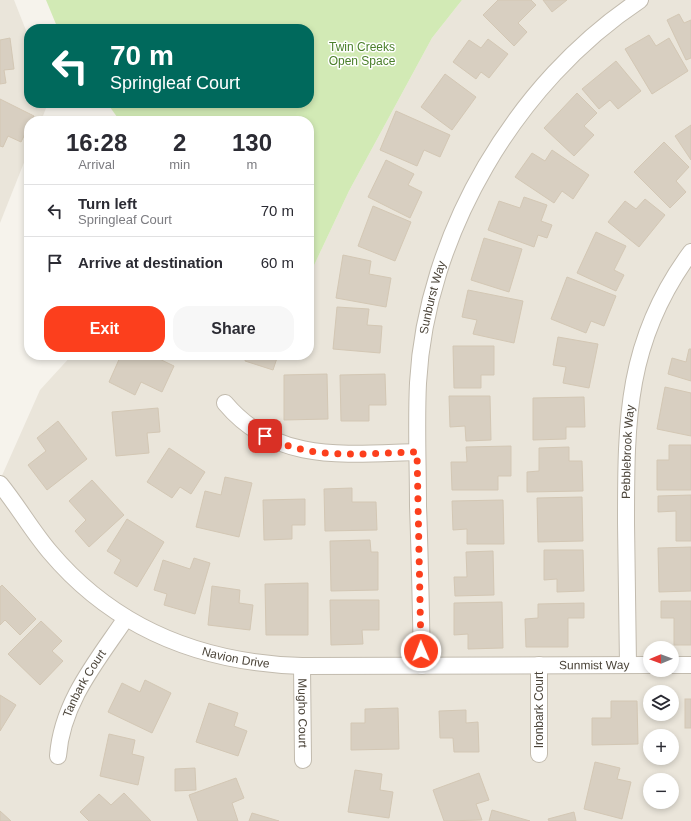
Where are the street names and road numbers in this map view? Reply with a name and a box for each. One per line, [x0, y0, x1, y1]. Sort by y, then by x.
street label: Sunburst Way [417, 259, 449, 335]
street label: Pebblebrook Way [619, 404, 637, 499]
street label: Navion Drive [200, 644, 271, 671]
street label: Tanbark Court [60, 646, 109, 719]
street label: Sunmist Way [559, 658, 629, 672]
street label: Ironbark Court [532, 671, 546, 748]
street label: Mugho Court [295, 678, 310, 748]

